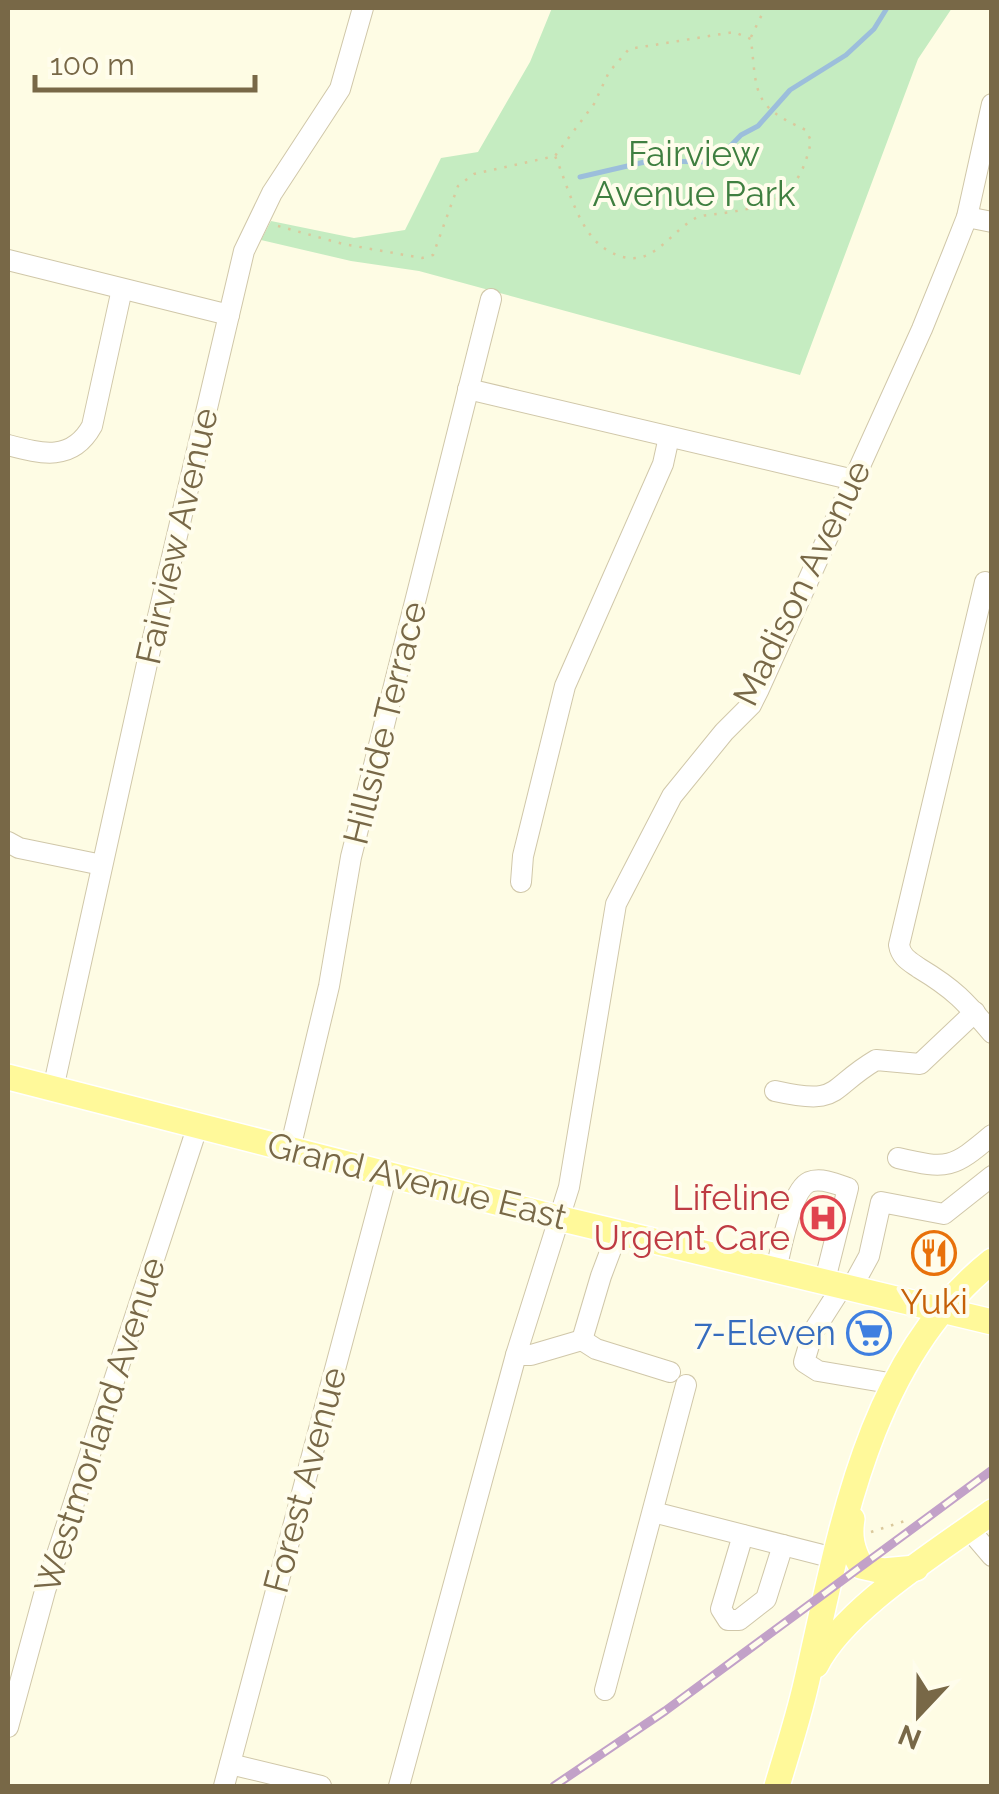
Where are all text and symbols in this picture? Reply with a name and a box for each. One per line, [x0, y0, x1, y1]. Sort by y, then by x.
scale bar [35, 30, 255, 92]
text: 100 m [50, 47, 135, 82]
park label: Fairview Avenue Park [592, 133, 796, 214]
street label: Fairview Avenue [127, 404, 226, 668]
street label: Madison Avenue [724, 453, 879, 712]
street label: Hillside Terrace [335, 597, 434, 848]
street label: Grand Avenue East [263, 1123, 571, 1238]
place label: Lifeline Urgent Care [594, 1177, 790, 1258]
hospital icon: Lifeline Urgent Care [800, 1195, 846, 1241]
restaurant icon: Yuki [911, 1230, 957, 1276]
street label: Westmorland Avenue [26, 1252, 173, 1598]
place label: Yuki [900, 1281, 968, 1322]
supermarket icon: 7-Eleven [846, 1310, 892, 1356]
place label: 7-Eleven [694, 1312, 836, 1353]
street label: Forest Avenue [255, 1363, 354, 1597]
north arrow [869, 1664, 969, 1764]
text: N [894, 1717, 926, 1756]

